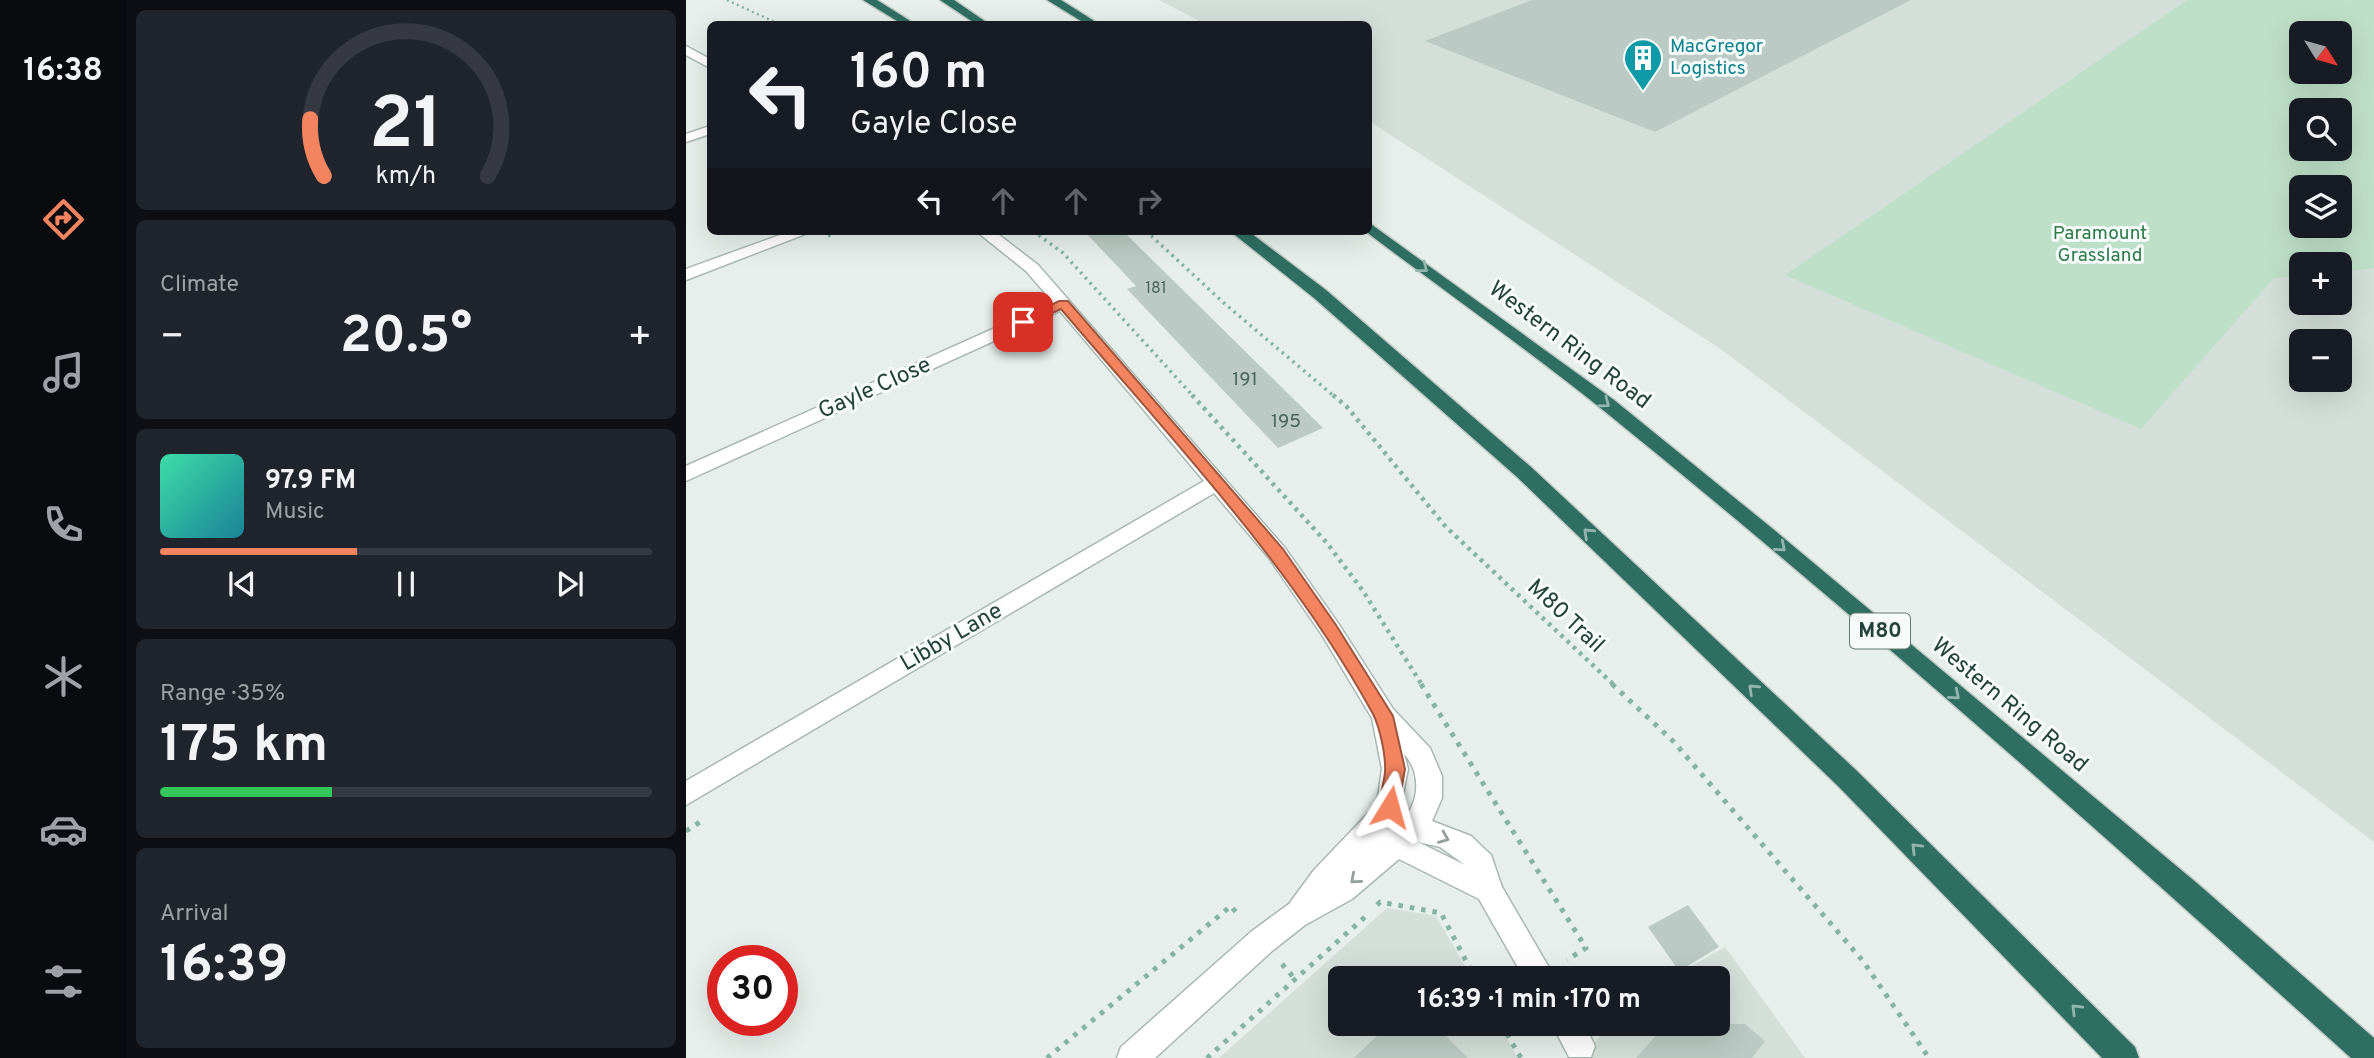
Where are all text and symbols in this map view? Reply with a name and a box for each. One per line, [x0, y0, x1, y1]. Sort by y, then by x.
north arrow [2289, 21, 2352, 84]
map controls [2289, 21, 2352, 392]
place label: MacGregor Logistics [1670, 35, 1764, 81]
building icon: MacGregor Logistics [1622, 37, 1664, 92]
text: 160 m [850, 44, 987, 106]
icon: left [735, 49, 826, 140]
text: 16:38 [23, 52, 103, 92]
text: 21 [369, 82, 443, 174]
button: search [2289, 98, 2352, 161]
text: Gayle Close [850, 105, 1017, 145]
text: km/h [376, 161, 436, 193]
button: layers [2289, 175, 2352, 238]
icon: left [911, 182, 949, 220]
icon: ahead [984, 182, 1022, 220]
icon: ahead [1057, 182, 1095, 220]
icon: right [1130, 182, 1168, 220]
icon: directions [39, 195, 88, 244]
park label: Paramount Grassland [2053, 222, 2147, 268]
button: + [2289, 252, 2352, 315]
one-way arrow [1415, 259, 1427, 272]
text: Climate [160, 271, 239, 300]
street label: Western Ring Road [1482, 275, 1656, 417]
house number: 181 [1145, 279, 1167, 299]
pin [993, 292, 1053, 352]
icon: arrive [1004, 303, 1042, 341]
text: 20.5° [340, 305, 472, 371]
text: − [160, 314, 185, 363]
text: + [627, 314, 652, 363]
button: − [2289, 329, 2352, 392]
icon: music [39, 348, 88, 397]
street label: Gayle Close [814, 351, 936, 427]
house number: 191 [1232, 368, 1258, 392]
one-way arrow [1598, 395, 1610, 408]
house number: 195 [1271, 410, 1301, 434]
text: 97.9 FM [265, 465, 356, 498]
text: Music [265, 498, 325, 527]
icon: phone [39, 500, 88, 549]
one-way arrow [1583, 528, 1596, 541]
one-way arrow [1773, 539, 1786, 551]
icon: previous [223, 565, 261, 603]
icon: pause [387, 565, 425, 603]
icon: next [551, 565, 589, 603]
street label: M80 Trail [1520, 574, 1610, 660]
street label: Libby Lane [896, 597, 1008, 679]
road number: M80 [1850, 614, 1910, 648]
street label: Western Ring Road [1925, 632, 2093, 780]
icon: climate [39, 652, 88, 701]
text: Range · 35% [160, 680, 285, 709]
one-way arrow [1748, 685, 1761, 697]
one-way arrow [1946, 687, 1959, 699]
text: 175 km [160, 714, 328, 780]
position arrow [1353, 770, 1427, 844]
icon: car [39, 805, 88, 854]
one-way arrow [1438, 830, 1450, 844]
one-way arrow [1911, 843, 1924, 856]
one-way arrow [1350, 871, 1363, 883]
text: Arrival [160, 900, 229, 929]
text: 16:39 [160, 934, 288, 1000]
speed limit sign: 30 [707, 945, 798, 1036]
icon: filters [39, 957, 88, 1006]
text: 16:39 · 1 min · 170 m [1417, 984, 1641, 1017]
one-way arrow [2071, 1005, 2084, 1018]

